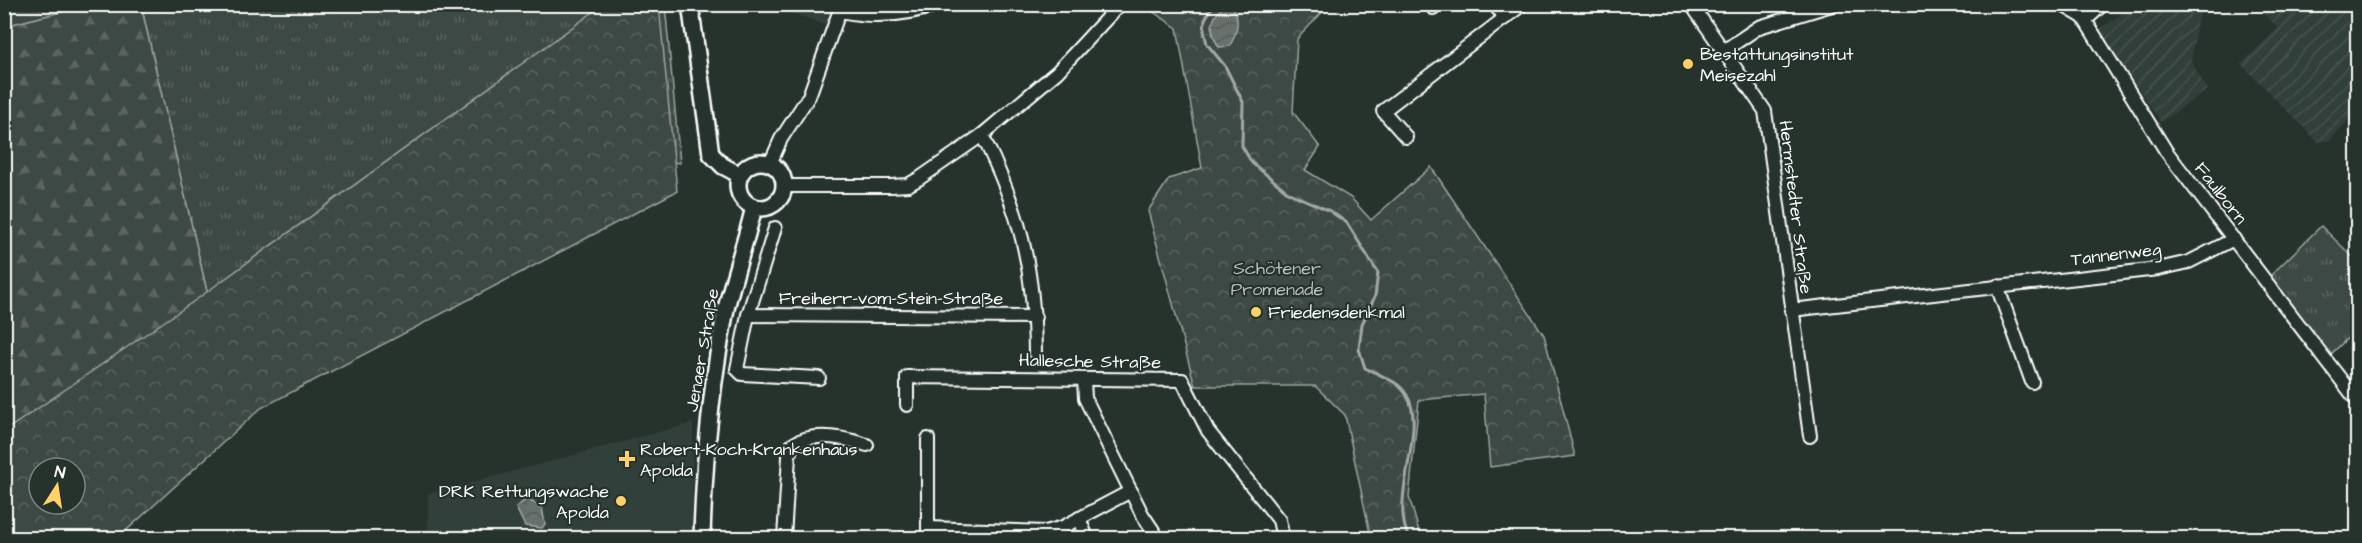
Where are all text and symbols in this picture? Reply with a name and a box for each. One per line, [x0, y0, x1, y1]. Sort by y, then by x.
place label: Bestattungsinstitut Meisezahl [1700, 42, 1854, 88]
marker: Bestattungsinstitut Meisezahl [1681, 57, 1695, 71]
street label: Hermstedter Straße [1772, 119, 1819, 295]
street label: Faulborn [2188, 157, 2253, 230]
street label: Tannenweg [2070, 237, 2163, 273]
park label: Schötener Promenade [1231, 256, 1323, 302]
street label: Jenaer Straße [679, 286, 726, 414]
street label: Freiherr-vom-Stein-Straße [779, 286, 1003, 311]
place label: Friedensdenkmal [1268, 300, 1405, 325]
marker: Friedensdenkmal [1249, 305, 1263, 319]
street label: Hallesche Straße [1019, 348, 1162, 375]
place label: Robert-Koch-Krankenhaus Apolda [640, 437, 858, 483]
marker: Robert-Koch-Krankenhaus Apolda [618, 450, 636, 468]
north arrow [27, 456, 87, 516]
text: N [53, 461, 67, 484]
place label: DRK Rettungswache Apolda [439, 479, 609, 525]
marker: DRK Rettungswache Apolda [614, 494, 628, 508]

